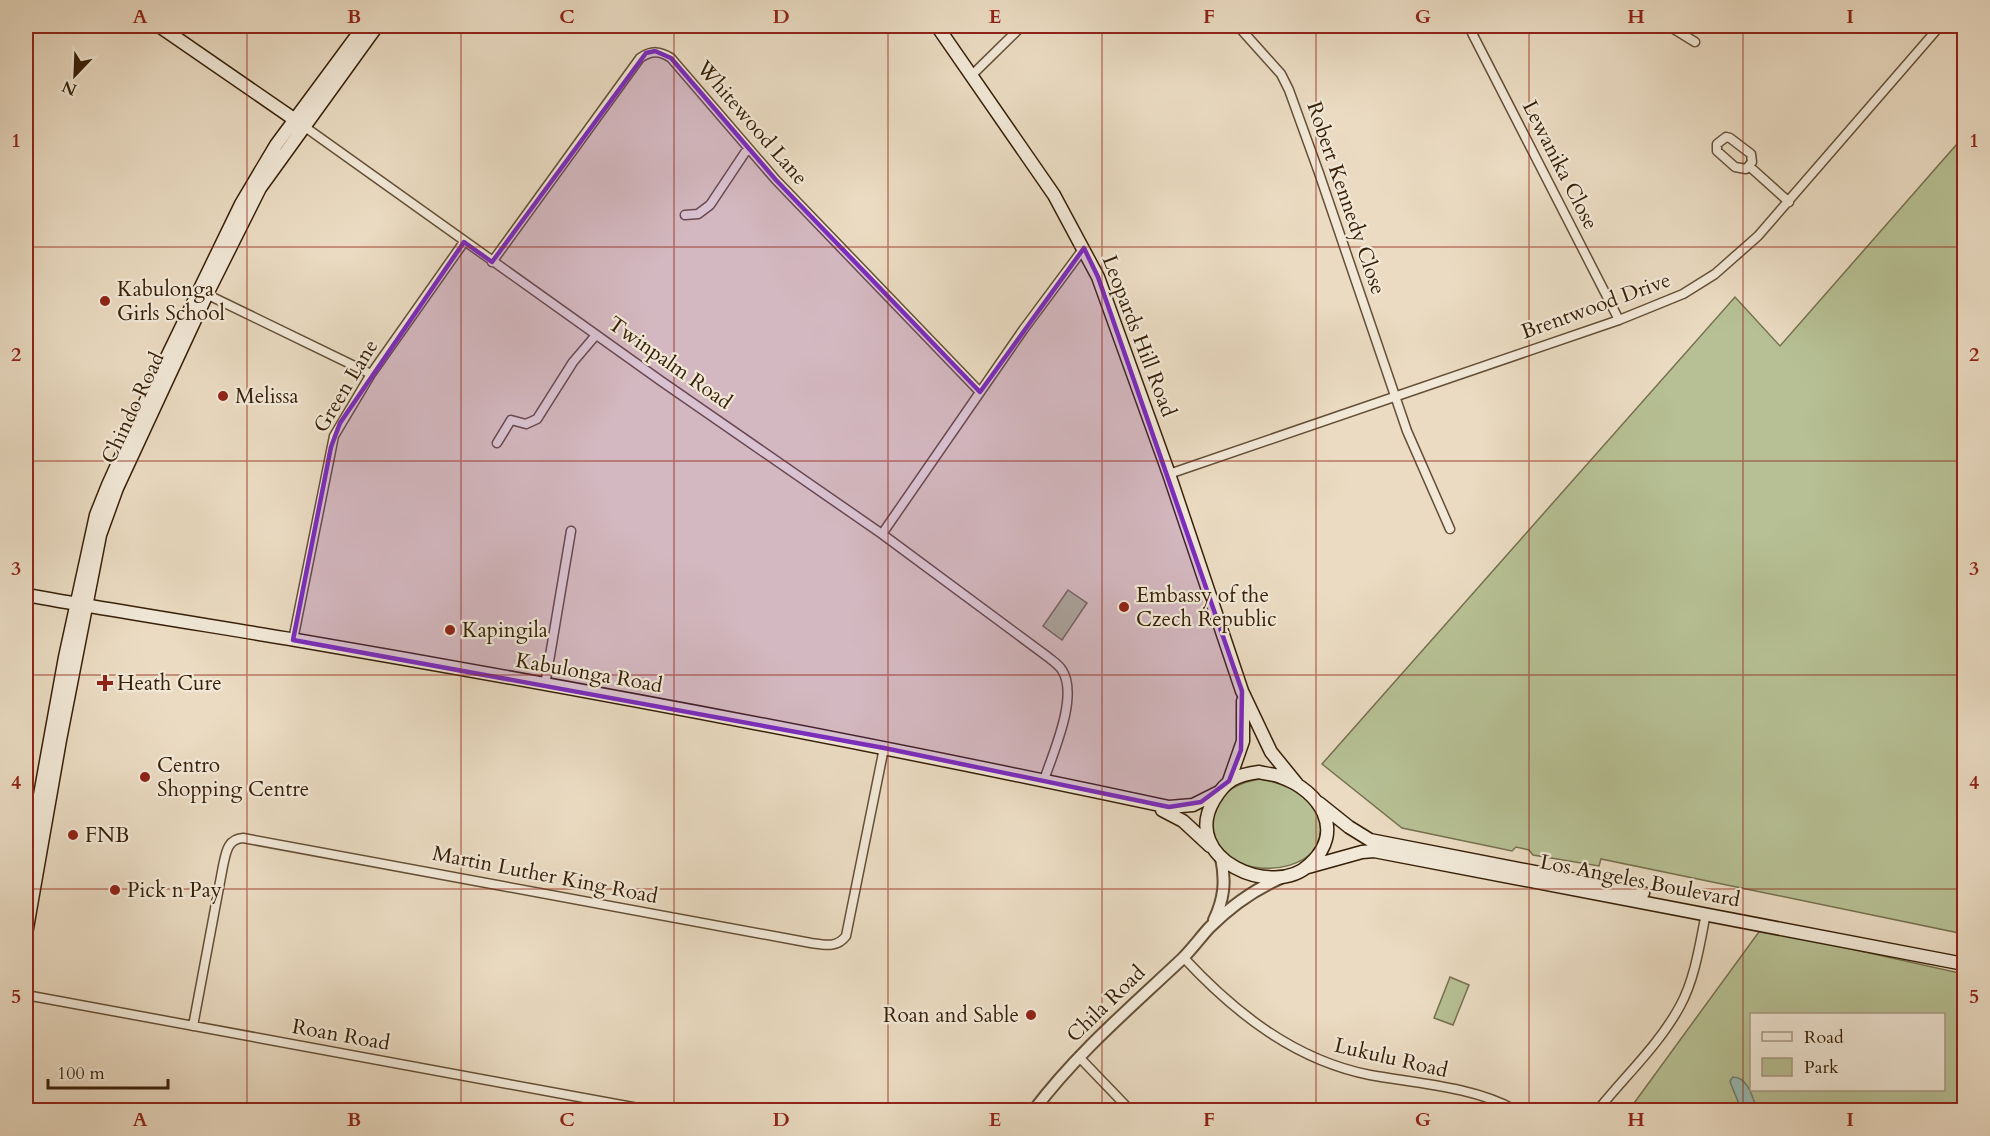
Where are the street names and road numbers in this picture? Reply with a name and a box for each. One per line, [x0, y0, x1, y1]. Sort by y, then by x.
street label: Whitewood Lane [689, 54, 814, 192]
street label: Lewanika Close [1515, 95, 1605, 235]
street label: Robert Kennedy Close [1299, 98, 1393, 298]
street label: Leopards Hill Road [1095, 251, 1183, 421]
street label: Brentwood Drive [1517, 265, 1675, 347]
street label: Twinpalm Road [602, 309, 738, 417]
street label: Green Lane [307, 334, 385, 438]
street label: Chindo Road [95, 348, 171, 468]
street label: Kabulonga Road [513, 646, 665, 700]
street label: Martin Luther King Road [430, 839, 660, 911]
street label: Los Angeles Boulevard [1538, 847, 1742, 915]
street label: Chila Road [1060, 959, 1152, 1049]
street label: Roan Road [290, 1012, 392, 1058]
street label: Lukulu Road [1331, 1031, 1451, 1085]

